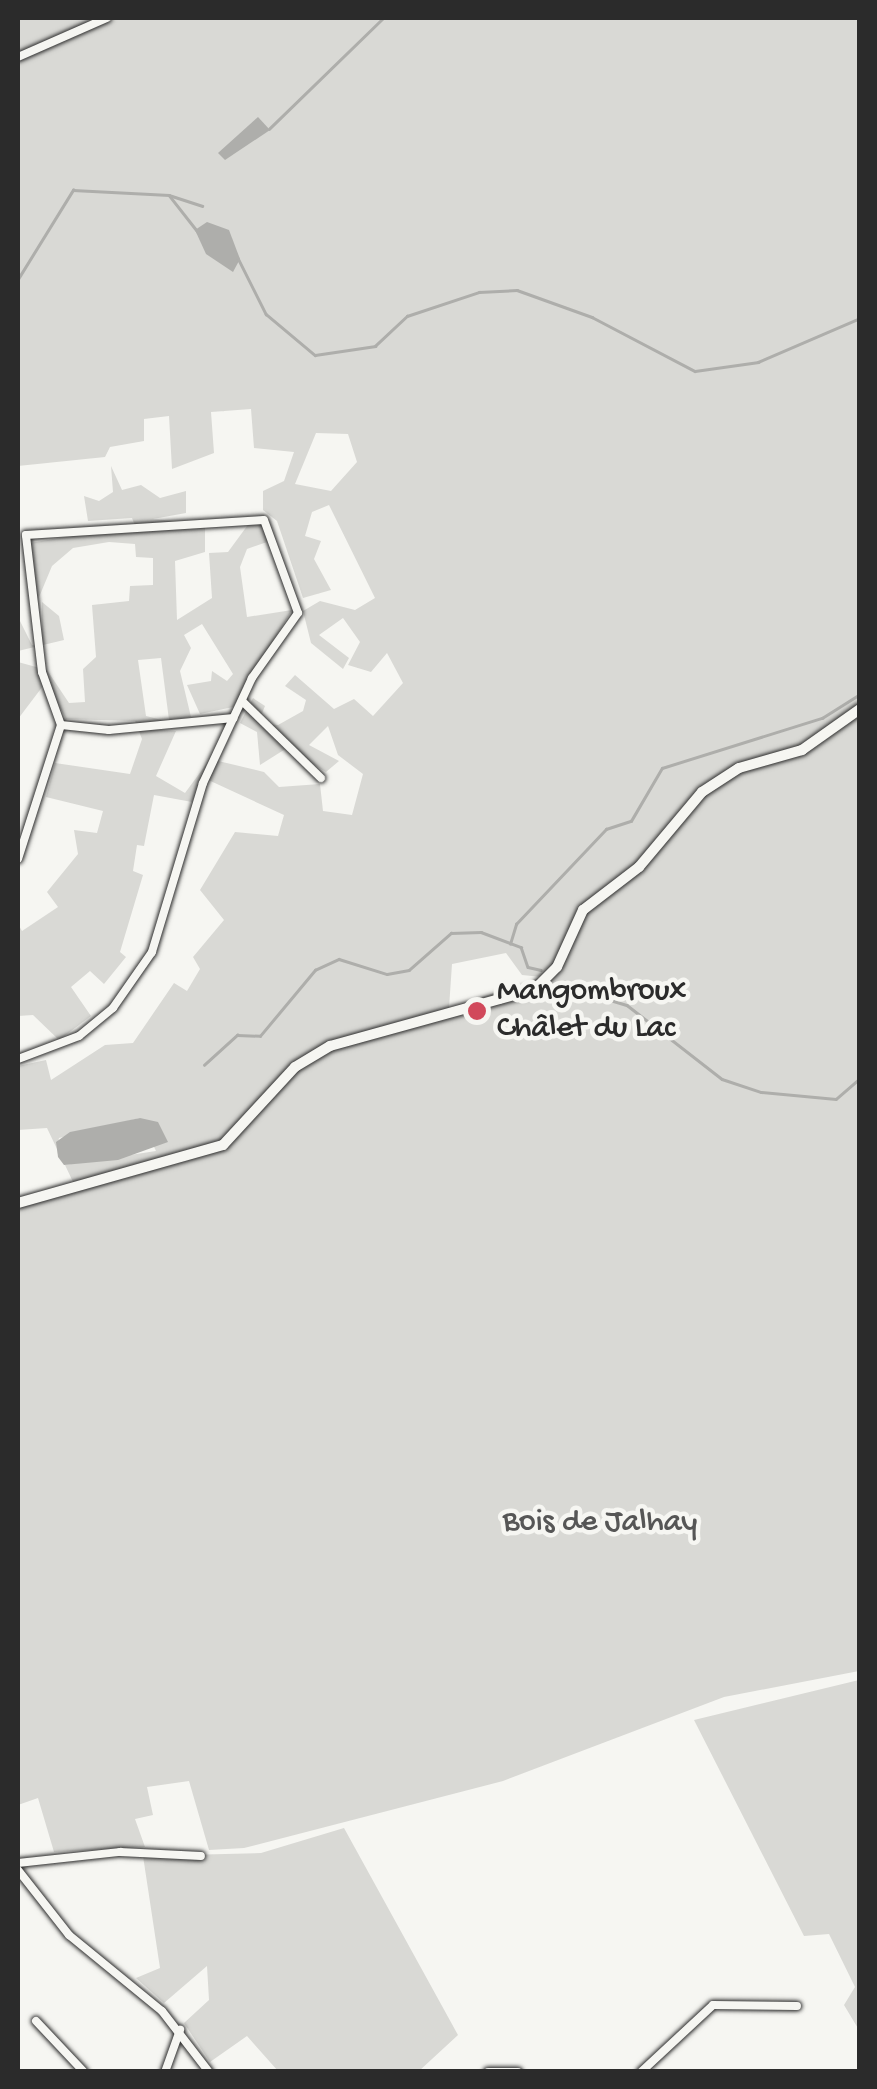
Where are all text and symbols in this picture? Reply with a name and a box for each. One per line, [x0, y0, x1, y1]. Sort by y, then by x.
place label: Mangombroux Châlet du Lac [497, 974, 686, 1049]
marker: Mangombroux Châlet du Lac [466, 1000, 488, 1022]
park label: Bois de Jalhay [503, 1504, 697, 1542]

